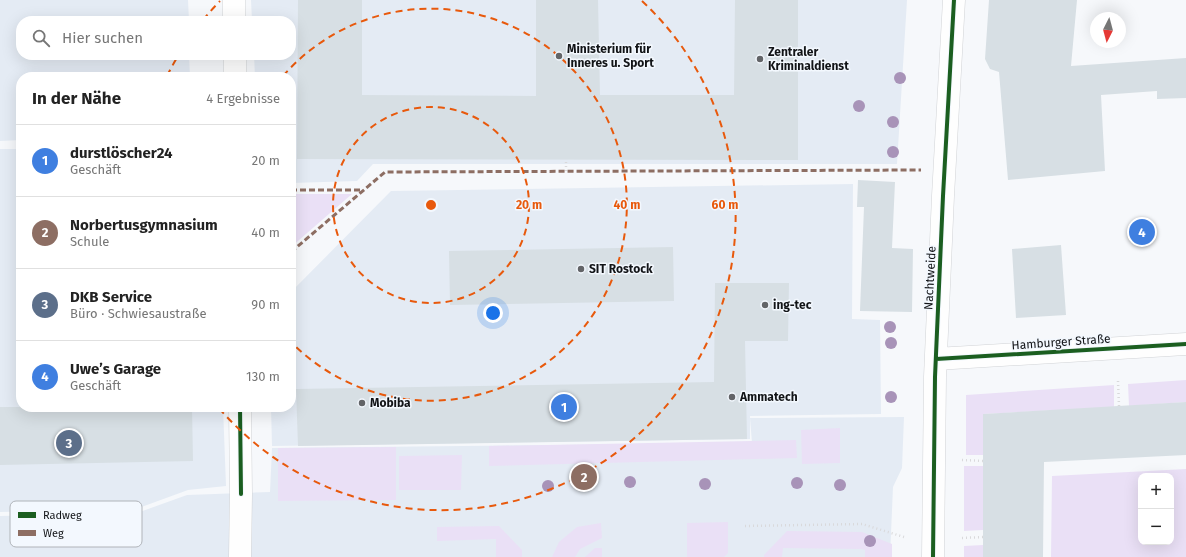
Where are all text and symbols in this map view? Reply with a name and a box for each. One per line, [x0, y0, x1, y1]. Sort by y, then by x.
north arrow [1090, 12, 1126, 48]
search box [16, 16, 296, 60]
icon: search [30, 27, 52, 49]
text: Hier suchen [62, 29, 143, 47]
place label: Ministerium für Inneres u. Sport [567, 42, 654, 70]
place label: Zentraler Kriminaldienst [768, 45, 849, 73]
marker: Ministerium für Inneres u. Sport [554, 51, 564, 61]
marker: Zentraler Kriminaldienst [755, 54, 765, 64]
text: In der Nähe [32, 88, 121, 109]
text: 4 Ergebnisse [206, 91, 280, 106]
text: durstlöscher24 [70, 144, 173, 162]
text: 1 [42, 153, 48, 168]
text: 20 m [252, 153, 280, 168]
text: Geschäft [70, 162, 121, 177]
centre of rings [424, 198, 438, 212]
text: 20 m [516, 198, 542, 212]
text: 40 m [614, 198, 640, 212]
text: 60 m [712, 198, 738, 212]
text: Norbertusgymnasium [70, 216, 218, 234]
pin: 4 [1129, 217, 1155, 247]
text: 2 [42, 225, 48, 240]
text: 40 m [251, 225, 280, 240]
text: Schule [70, 234, 109, 249]
street label: Nachtweide [921, 246, 939, 310]
place label: SIT Rostock [589, 262, 653, 276]
marker: SIT Rostock [576, 264, 586, 274]
text: DKB Service [70, 288, 152, 306]
text: 3 [42, 297, 48, 312]
text: 90 m [251, 297, 280, 312]
place label: ing-tec [773, 298, 812, 312]
marker: ing-tec [760, 300, 770, 310]
your location [483, 303, 503, 323]
text: Büro · Schwiesaustraße [70, 306, 206, 321]
street label: Hamburger Straße [1011, 332, 1111, 352]
text: Uwe’s Garage [70, 360, 161, 378]
text: 4 [41, 369, 49, 384]
text: 130 m [246, 369, 280, 384]
text: Geschäft [70, 378, 121, 393]
place label: Ammatech [739, 390, 798, 404]
pin: 1 [551, 392, 577, 422]
marker: Ammatech [727, 392, 737, 402]
place label: Mobiba [370, 396, 411, 410]
marker: Mobiba [357, 398, 367, 408]
pin: 3 [56, 428, 82, 458]
pin: 2 [571, 462, 597, 492]
map controls [1138, 473, 1174, 545]
button: + [1138, 473, 1174, 509]
legend [10, 501, 142, 547]
text: Radweg [43, 509, 82, 522]
button: − [1138, 509, 1174, 545]
text: Weg [43, 527, 64, 540]

